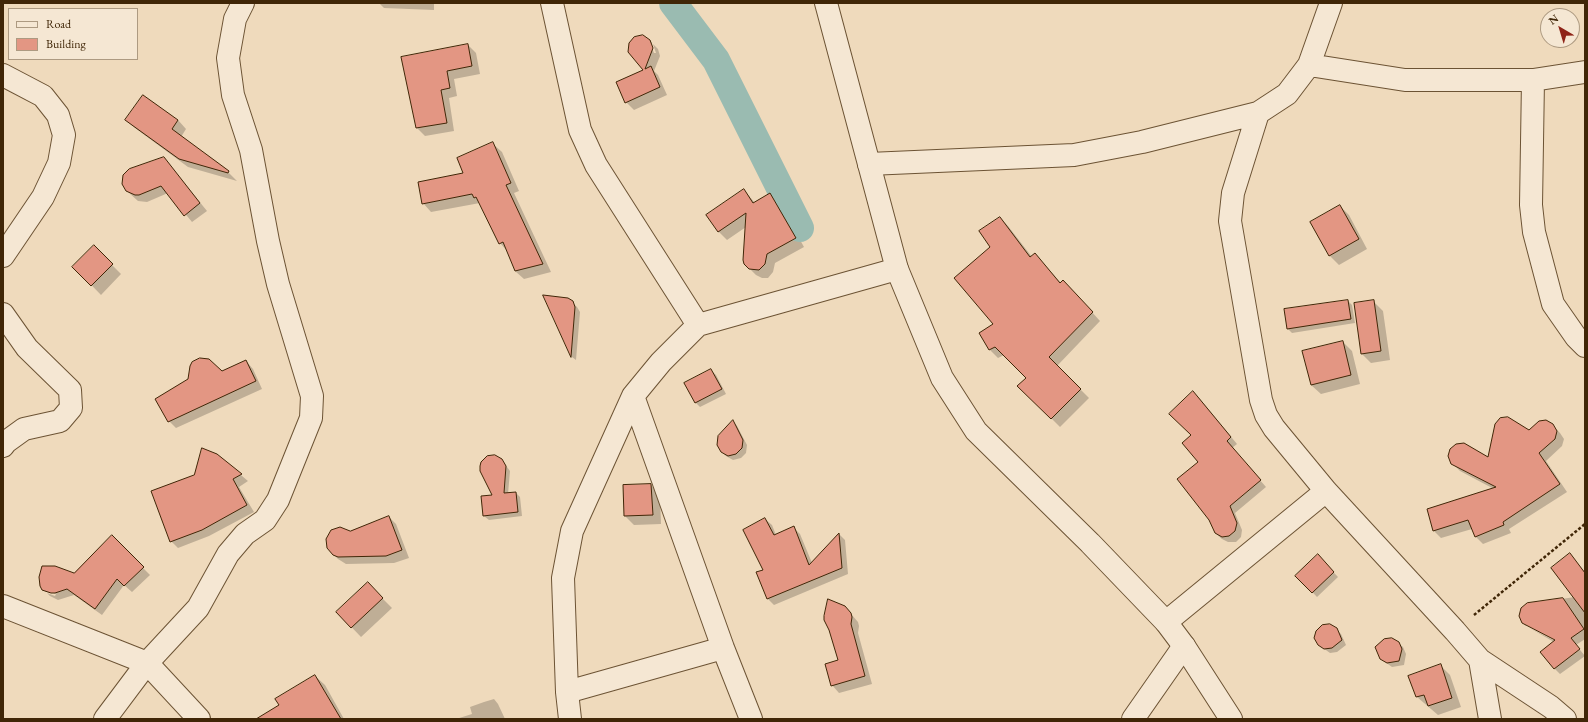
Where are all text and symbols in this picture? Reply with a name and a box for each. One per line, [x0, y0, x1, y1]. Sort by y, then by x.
legend [8, 8, 138, 60]
north arrow [1540, 8, 1580, 48]
text: N [1545, 11, 1561, 28]
text: Road [46, 16, 71, 32]
text: Building [46, 36, 86, 52]

